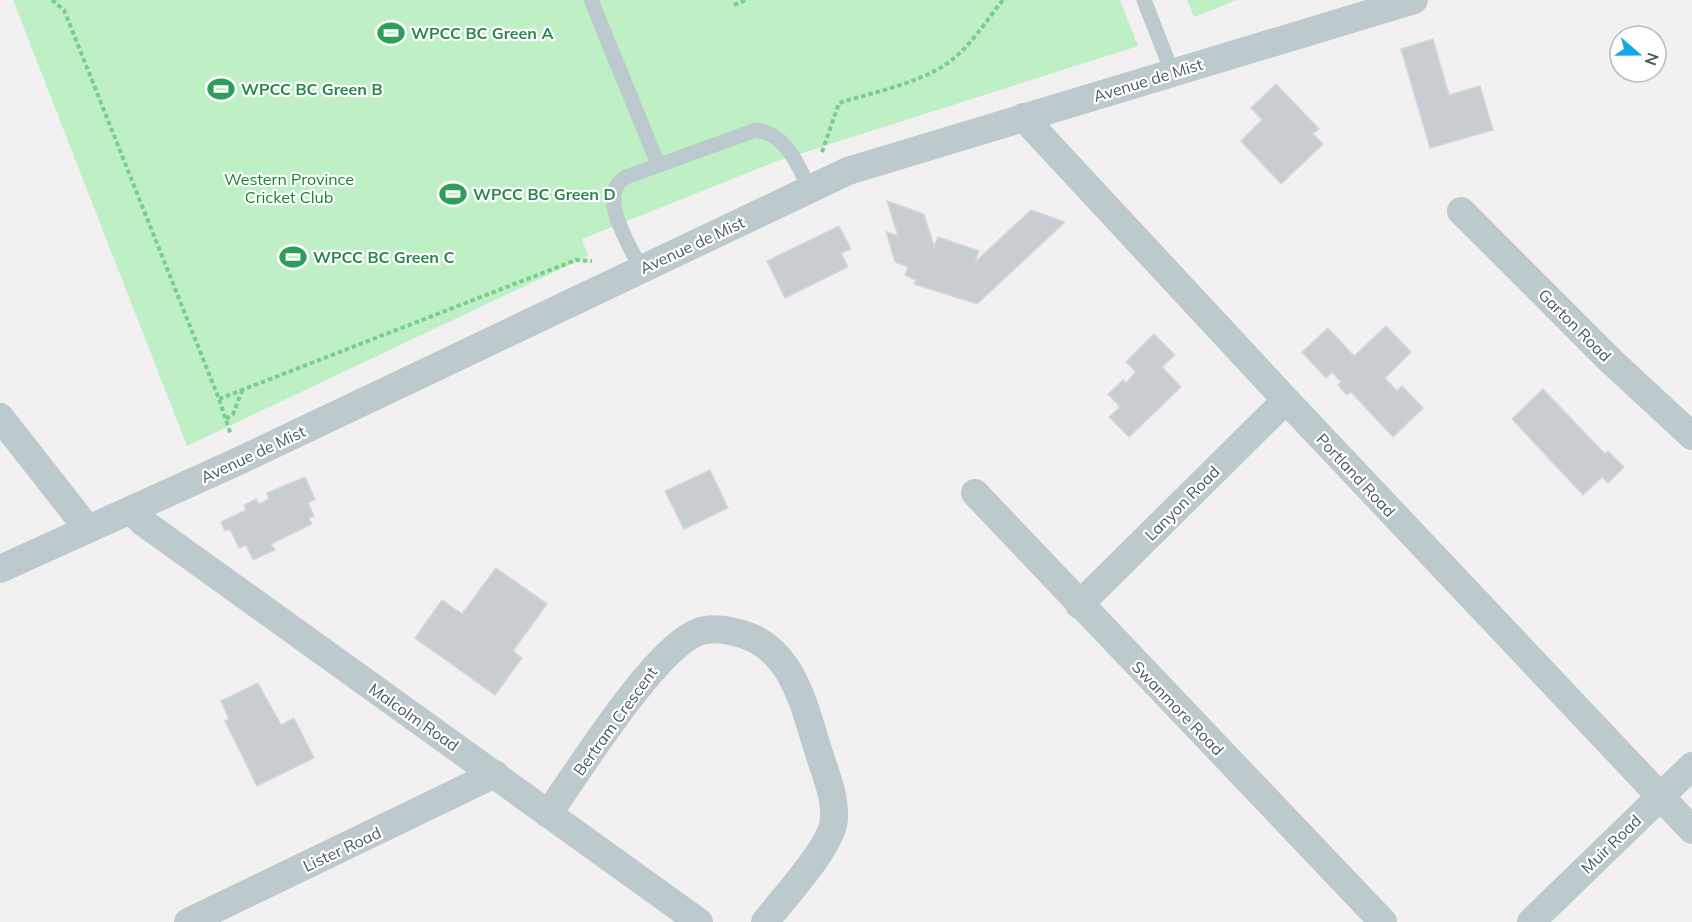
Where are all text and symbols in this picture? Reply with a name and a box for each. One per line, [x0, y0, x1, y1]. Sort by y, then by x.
sports icon: WPCC BC Green A [376, 18, 406, 48]
place label: WPCC BC Green A [411, 23, 553, 43]
north arrow [1608, 24, 1668, 84]
text: N [1641, 50, 1664, 68]
street label: Avenue de Mist [1091, 54, 1206, 106]
sports icon: WPCC BC Green B [206, 74, 236, 104]
place label: WPCC BC Green B [241, 79, 382, 99]
park label: Western Province Cricket Club [224, 169, 354, 207]
sports icon: WPCC BC Green D [438, 179, 468, 209]
place label: WPCC BC Green D [473, 184, 616, 204]
street label: Avenue de Mist [636, 212, 748, 278]
sports icon: WPCC BC Green C [278, 242, 308, 272]
place label: WPCC BC Green C [313, 247, 454, 267]
street label: Garton Road [1534, 284, 1616, 366]
street label: Avenue de Mist [197, 421, 309, 487]
street label: Portland Road [1312, 429, 1400, 521]
street label: Lanyon Road [1140, 461, 1224, 545]
street label: Swanmore Road [1128, 657, 1228, 759]
street label: Bertram Crescent [569, 662, 661, 779]
street label: Malcolm Road [365, 679, 463, 755]
street label: Muir Road [1577, 810, 1645, 878]
street label: Lister Road [300, 822, 384, 876]

